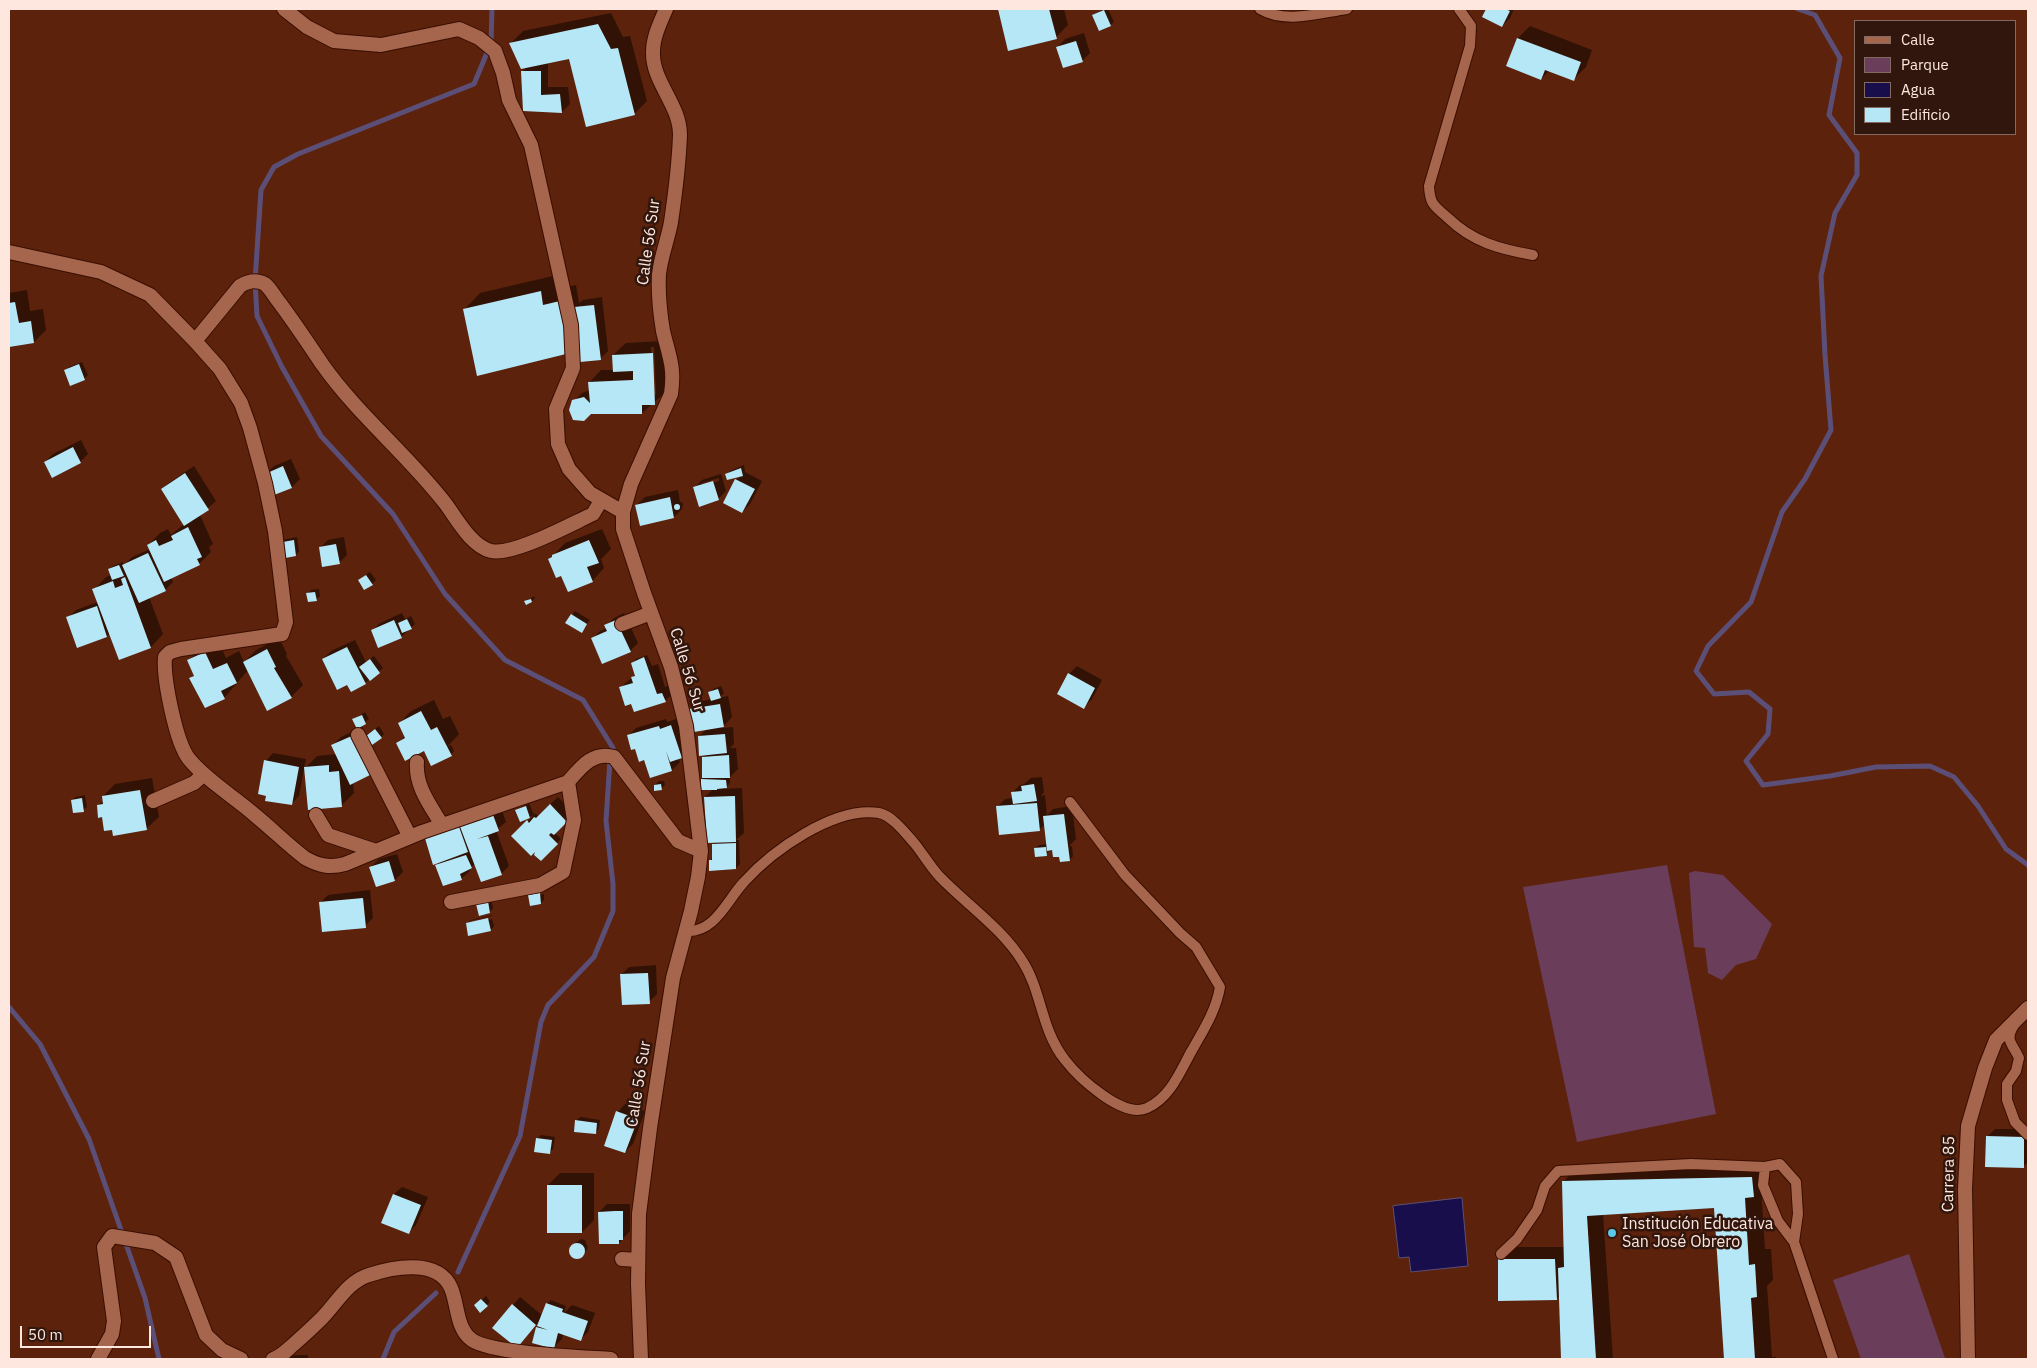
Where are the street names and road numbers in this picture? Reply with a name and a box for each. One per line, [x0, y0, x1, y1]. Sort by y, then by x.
street label: Calle 56 Sur [633, 198, 665, 286]
street label: Calle 56 Sur [665, 626, 709, 714]
street label: Calle 56 Sur [623, 1040, 655, 1128]
street label: Carrera 85 [1939, 1136, 1959, 1212]

